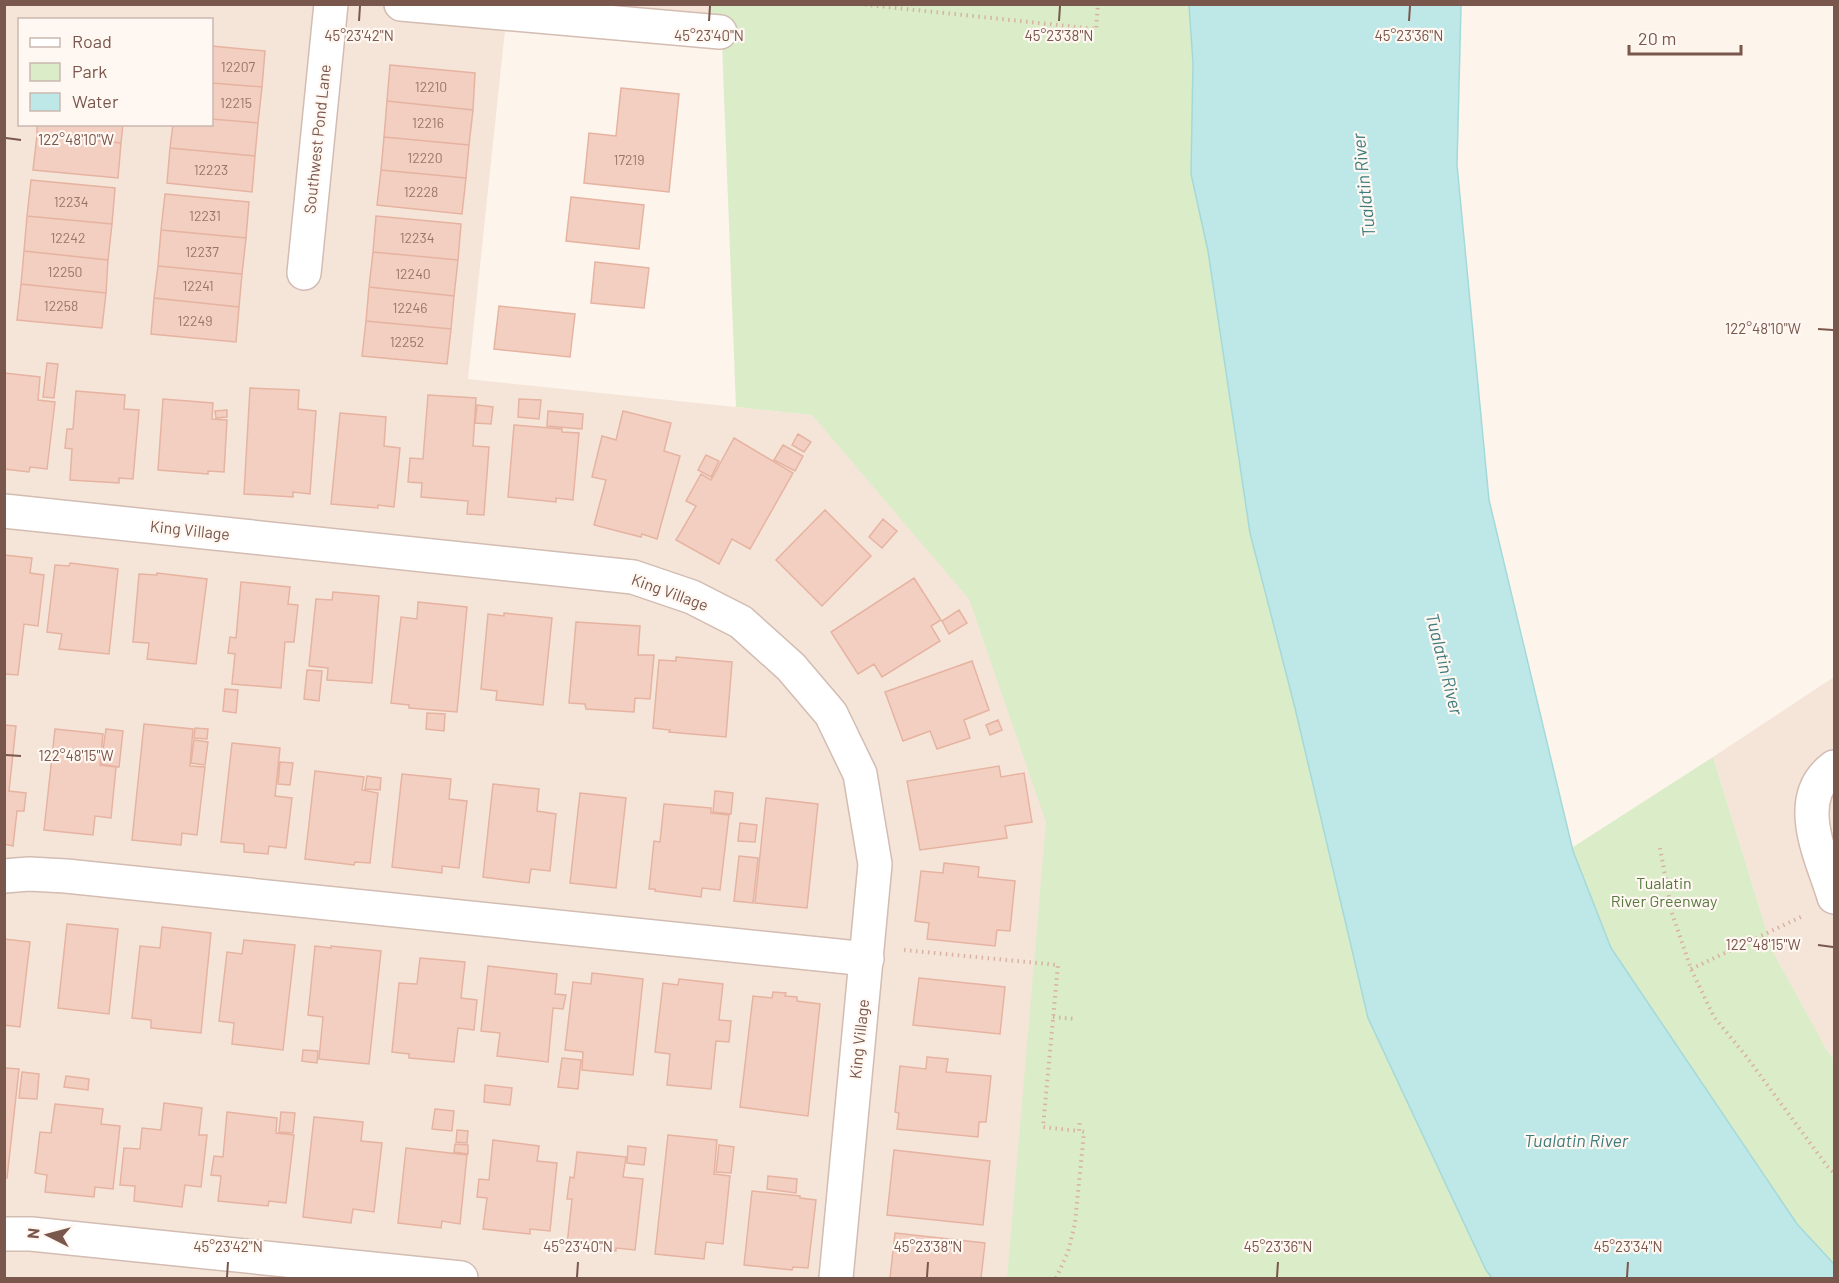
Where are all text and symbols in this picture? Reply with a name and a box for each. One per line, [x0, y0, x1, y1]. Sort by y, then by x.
legend [18, 18, 213, 126]
scale bar [1629, 18, 1742, 56]
text: 45°23'42"N [324, 26, 394, 44]
text: 45°23'40"N [674, 26, 744, 44]
text: 45°23'38"N [1025, 26, 1093, 44]
text: 45°23'36"N [1375, 26, 1443, 44]
text: 20 m [1638, 27, 1676, 49]
text: Road [72, 30, 112, 52]
house number: 12207 [221, 58, 256, 75]
text: Park [72, 60, 107, 82]
street label: Southwest Pond Lane [299, 63, 334, 215]
house number: 12210 [415, 78, 447, 95]
text: Water [72, 90, 119, 112]
house number: 12215 [220, 94, 252, 111]
house number: 12216 [412, 114, 444, 131]
text: 122°48'10"W [38, 130, 114, 148]
water label: Tualatin River [1347, 132, 1379, 238]
house number: 12220 [407, 149, 443, 166]
house number: 17219 [613, 151, 645, 168]
house number: 12223 [194, 161, 228, 178]
house number: 12228 [404, 183, 438, 200]
house number: 12234 [54, 193, 88, 210]
house number: 12231 [189, 207, 221, 224]
house number: 12242 [50, 229, 86, 246]
house number: 12234 [400, 229, 434, 246]
house number: 12237 [185, 243, 219, 260]
house number: 12250 [47, 263, 83, 280]
house number: 12240 [395, 265, 431, 282]
house number: 12241 [182, 277, 214, 294]
house number: 12258 [44, 297, 78, 314]
house number: 12246 [393, 299, 427, 316]
house number: 12249 [178, 312, 212, 329]
text: 122°48'10"W [1725, 319, 1801, 337]
house number: 12252 [390, 333, 424, 350]
street label: King Village [149, 516, 231, 543]
street label: King Village [629, 569, 711, 614]
water label: Tualatin River [1422, 611, 1468, 718]
text: 122°48'15"W [38, 746, 114, 764]
park label: Tualatin River Greenway [1611, 873, 1718, 910]
text: 122°48'15"W [1725, 935, 1801, 953]
street label: King Village [845, 998, 872, 1080]
water label: Tualatin River [1524, 1129, 1629, 1151]
north arrow [18, 1205, 78, 1265]
text: N [23, 1227, 43, 1240]
text: 45°23'42"N [193, 1237, 263, 1255]
text: 45°23'40"N [543, 1237, 613, 1255]
text: 45°23'38"N [894, 1237, 962, 1255]
text: 45°23'36"N [1244, 1237, 1312, 1255]
text: 45°23'34"N [1593, 1237, 1663, 1255]

